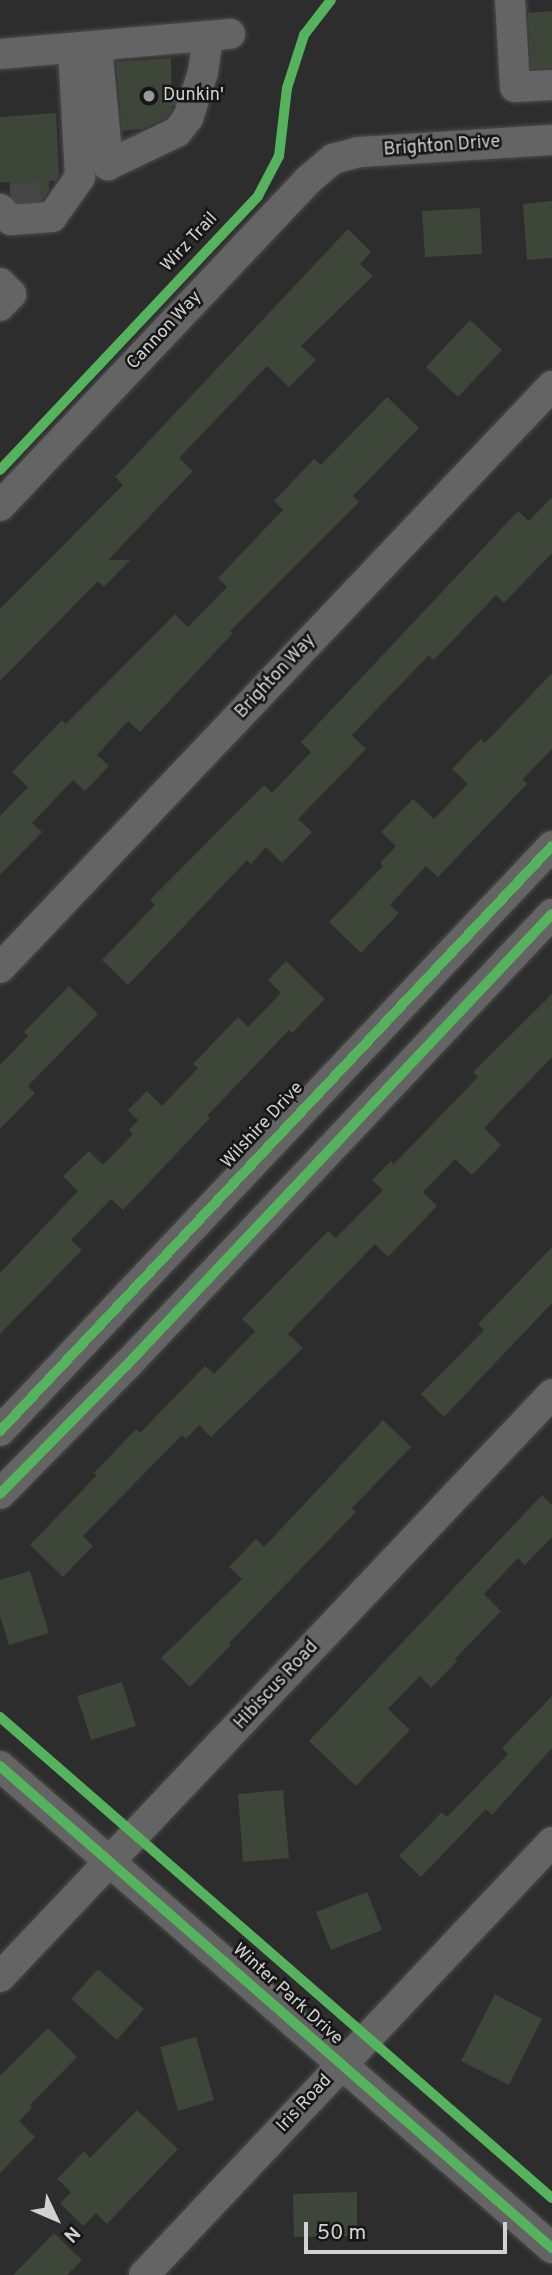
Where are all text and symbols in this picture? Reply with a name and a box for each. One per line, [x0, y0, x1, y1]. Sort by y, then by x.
place label: Dunkin' [163, 85, 224, 107]
marker: Dunkin' [141, 88, 157, 104]
street label: Brighton Drive [383, 132, 501, 162]
street label: Wirz Trail [157, 209, 223, 277]
street label: Cannon Way [123, 287, 207, 375]
street label: Brighton Way [231, 630, 321, 724]
street label: Wilshire Drive [217, 1078, 309, 1174]
street label: Hibiscus Road [230, 1637, 324, 1735]
street label: Winter Park Drive [227, 1940, 347, 2050]
street label: Iris Road [273, 2071, 337, 2137]
north arrow [21, 2184, 91, 2254]
scale bar [307, 2208, 510, 2252]
text: N [58, 2220, 84, 2247]
text: 50 m [317, 2220, 366, 2247]

